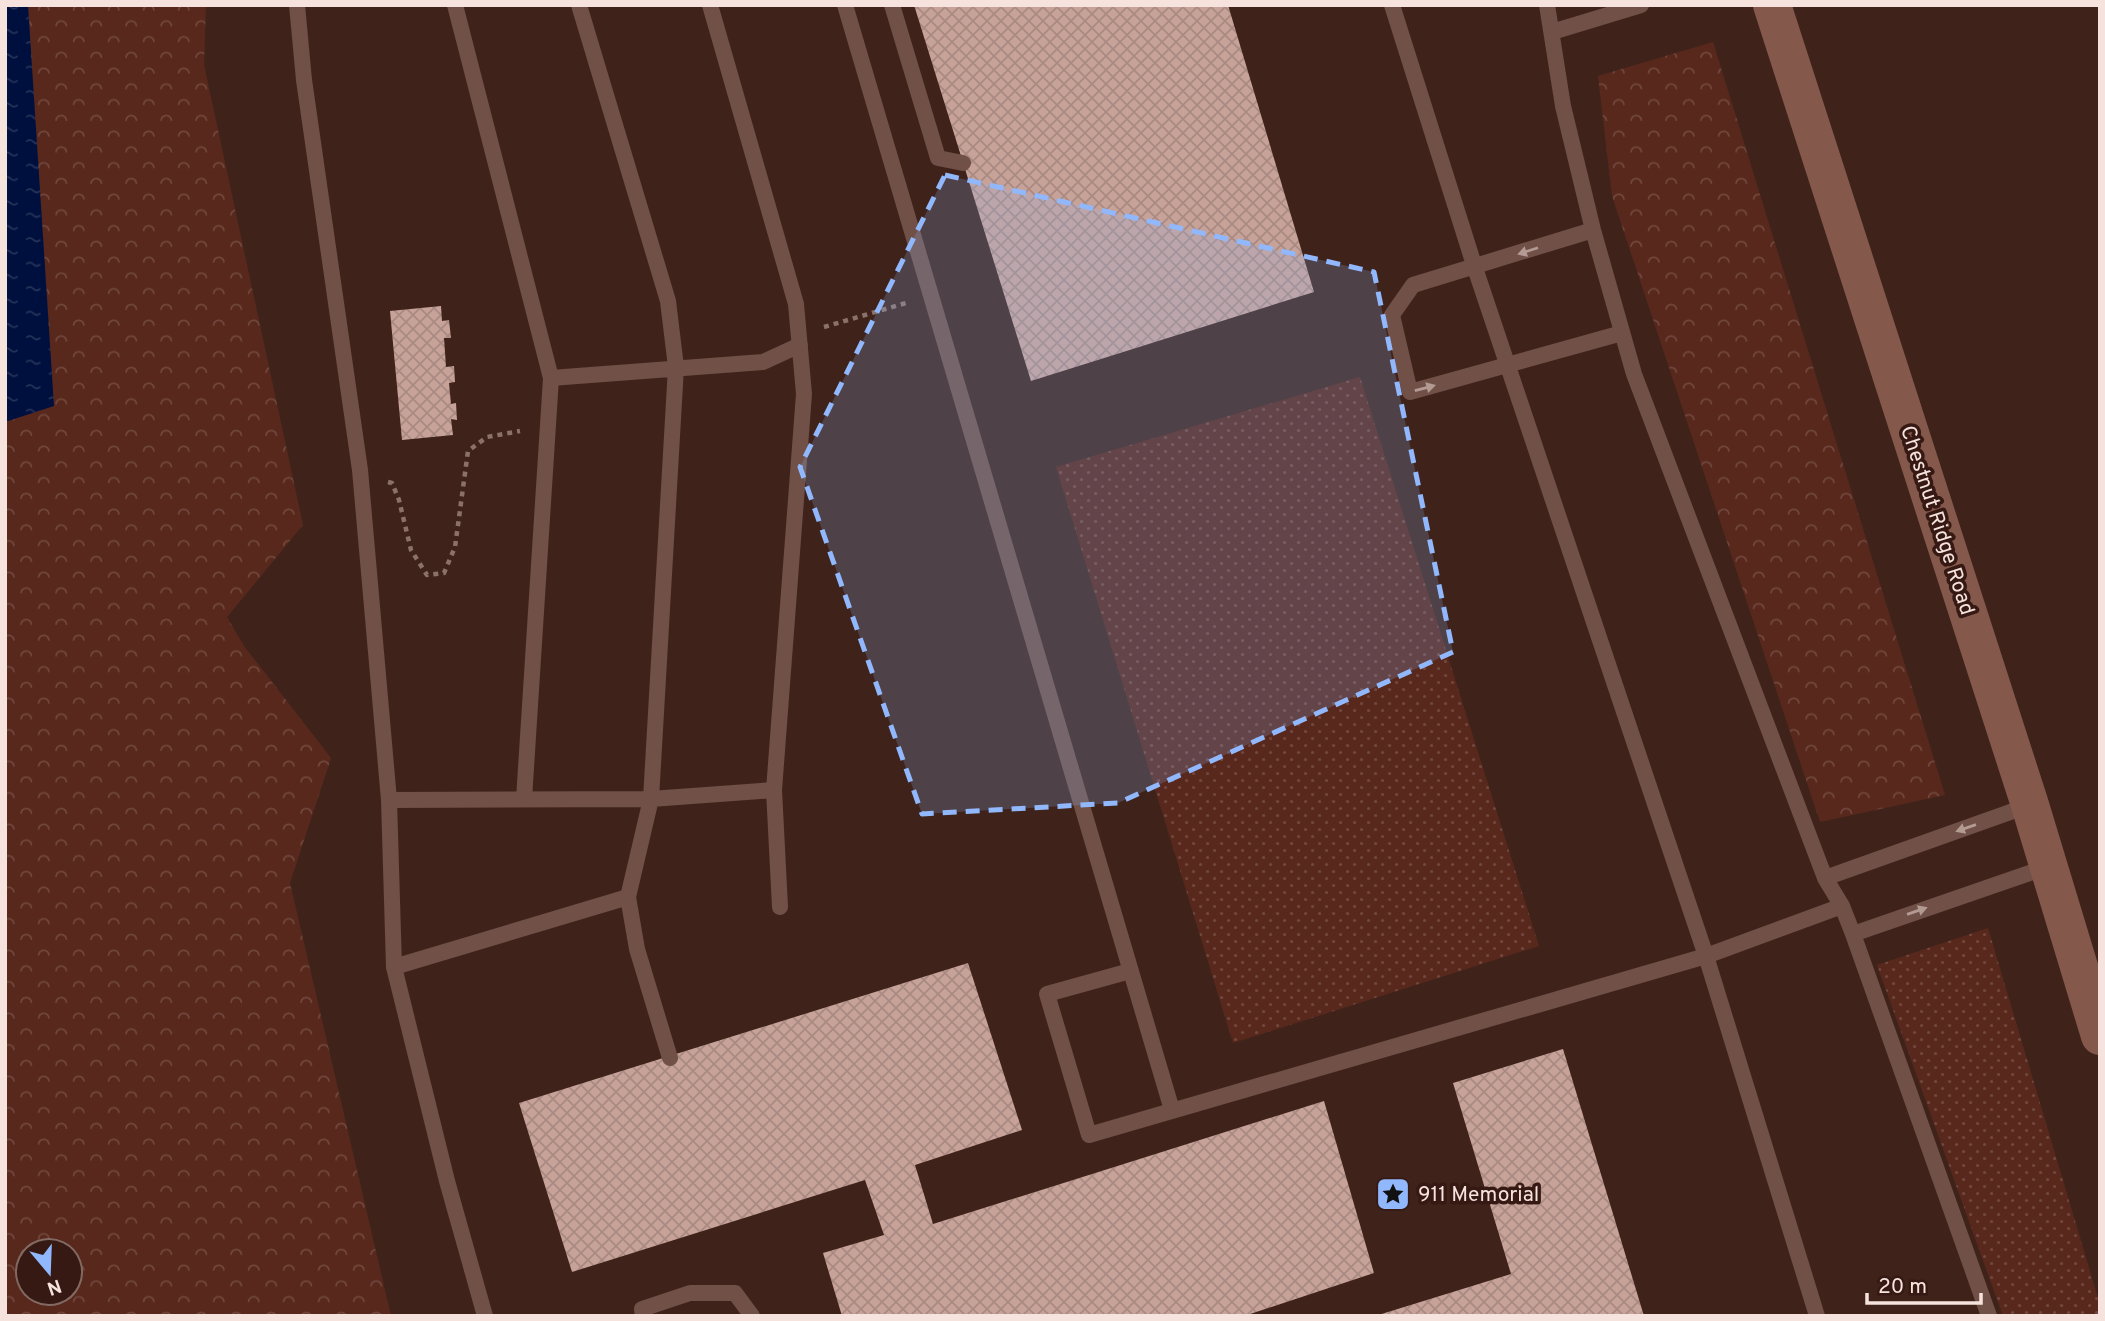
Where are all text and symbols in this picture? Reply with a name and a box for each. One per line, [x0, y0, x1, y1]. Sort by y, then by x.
one-way arrow [1517, 246, 1538, 257]
one-way arrow [1415, 382, 1437, 393]
street label: Chestnut Ridge Road [1893, 422, 1980, 619]
one-way arrow [1955, 823, 1976, 834]
one-way arrow [1907, 905, 1928, 916]
place icon: 911 Memorial [1374, 1175, 1412, 1213]
place label: 911 Memorial [1418, 1182, 1539, 1209]
north arrow [14, 1237, 84, 1307]
scale bar [1867, 1262, 1981, 1306]
text: N [44, 1273, 64, 1300]
text: 20 m [1878, 1274, 1927, 1301]

